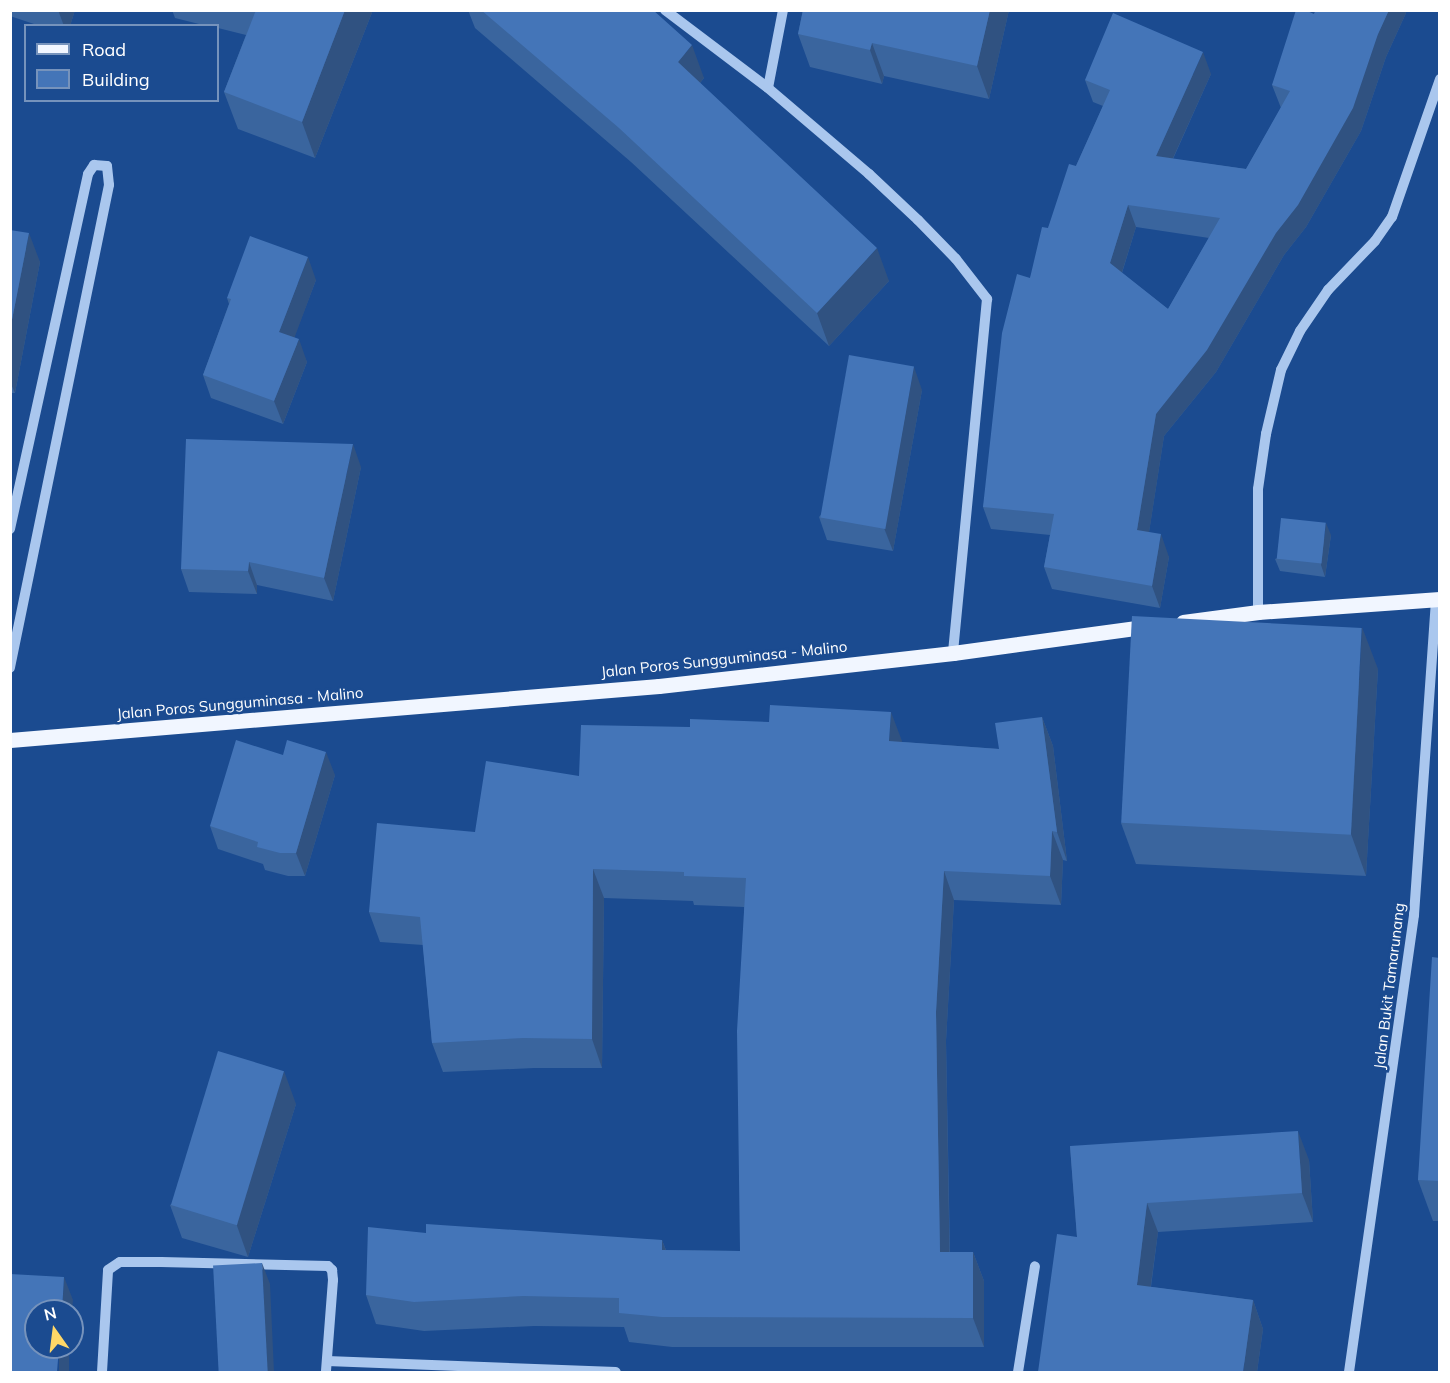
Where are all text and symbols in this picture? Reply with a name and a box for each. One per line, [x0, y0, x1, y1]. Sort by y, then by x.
legend [24, 24, 219, 102]
text: Road [82, 38, 126, 61]
text: Building [82, 68, 150, 91]
street label: Jalan Poros Sungguminasa - Malino [600, 637, 848, 681]
street label: Jalan Poros Sungguminasa - Malino [116, 683, 364, 723]
street label: Jalan Bukit Tamarunang [1370, 902, 1408, 1070]
north arrow [24, 1299, 84, 1359]
text: N [42, 1302, 58, 1325]

